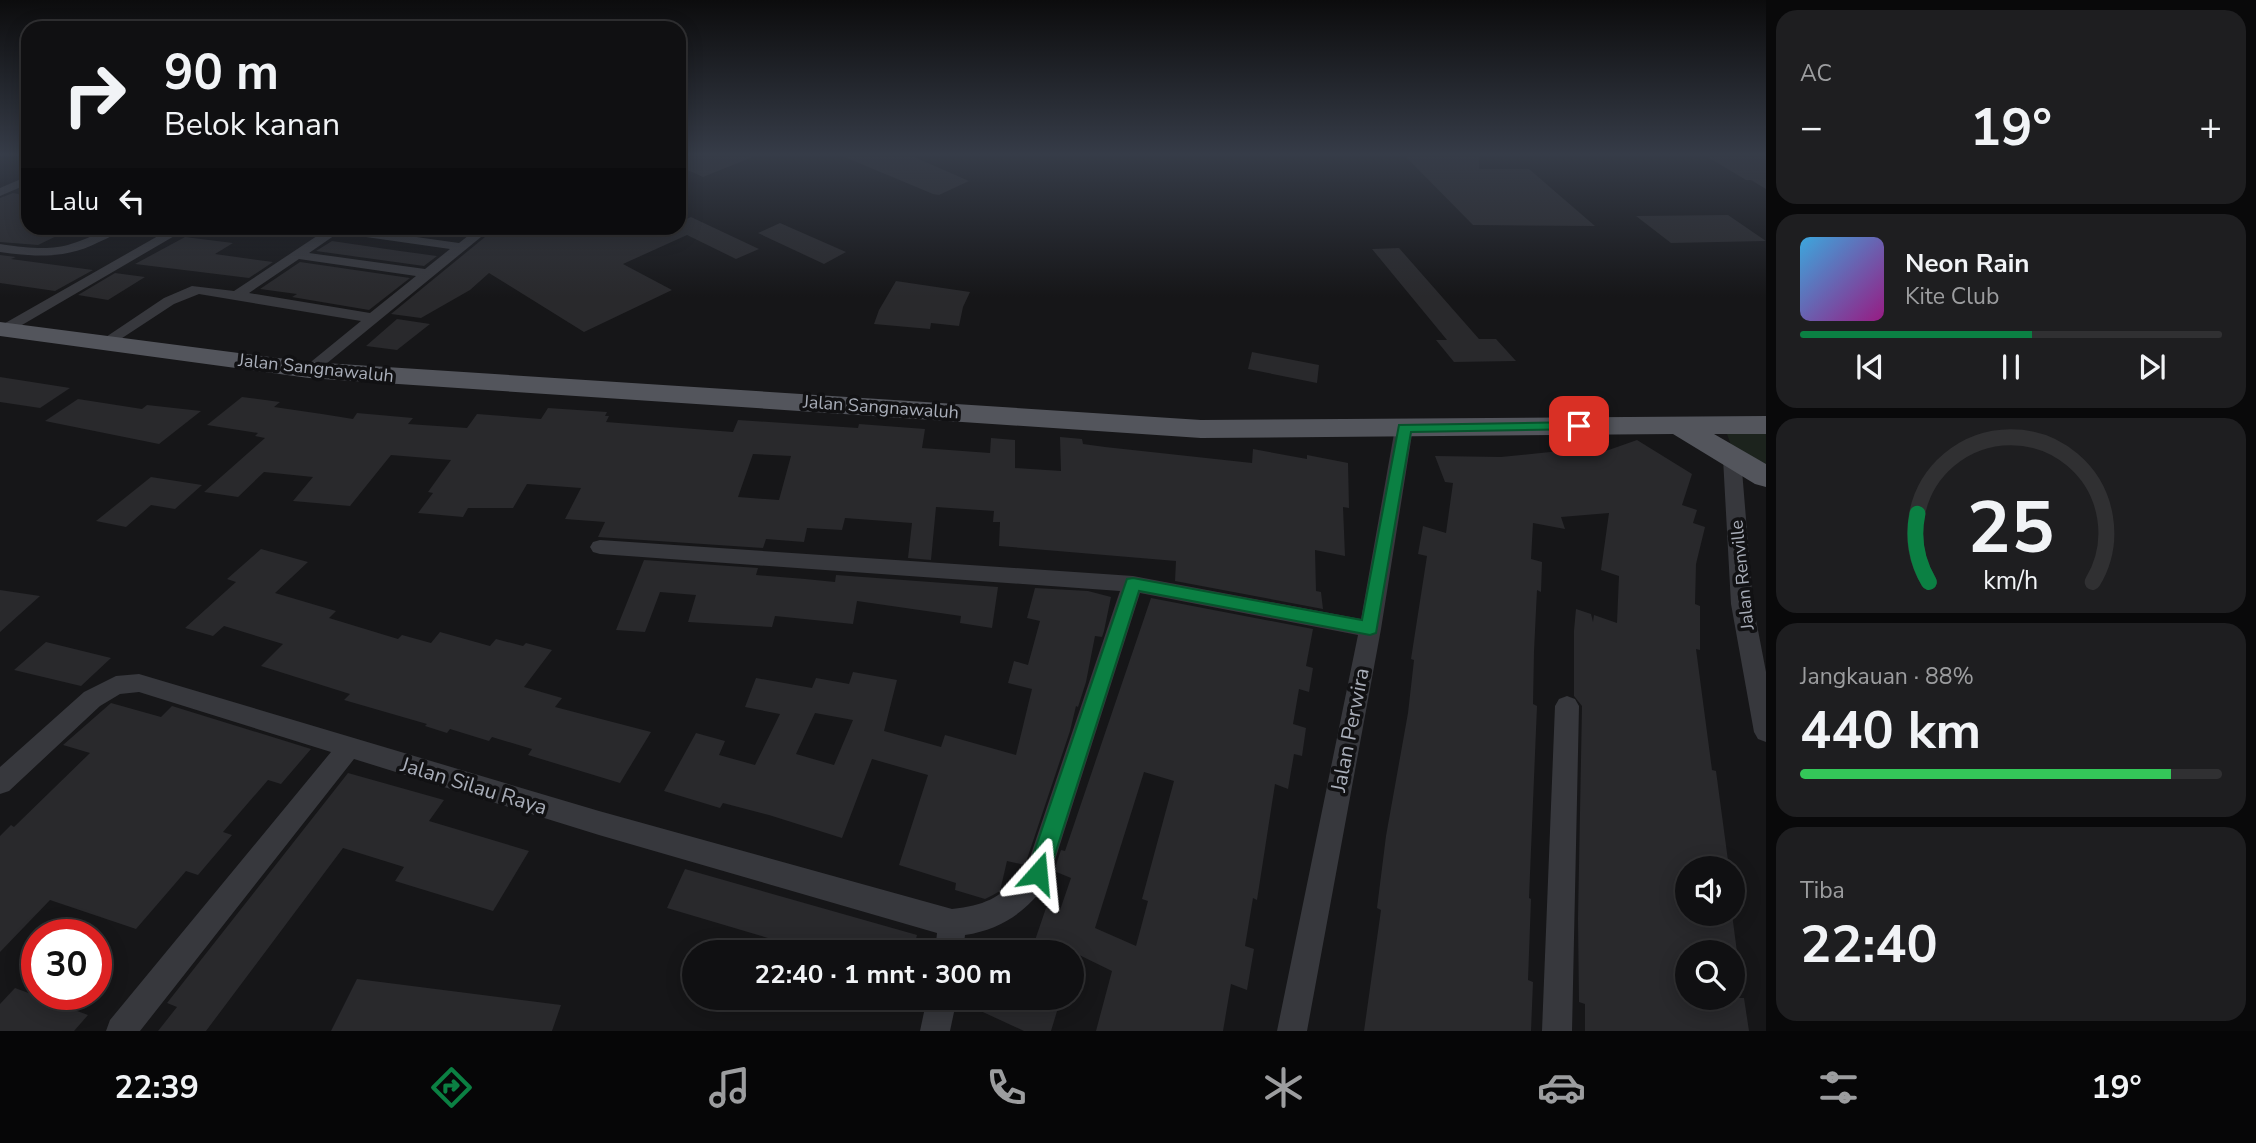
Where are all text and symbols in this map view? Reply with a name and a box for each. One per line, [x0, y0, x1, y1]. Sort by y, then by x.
text: 90 m [164, 39, 279, 106]
icon: right [49, 49, 140, 140]
text: AC [1800, 58, 1832, 89]
text: 19° [1970, 92, 2052, 163]
text: − [1800, 102, 1823, 153]
text: + [2199, 102, 2222, 153]
text: Belok kanan [164, 103, 340, 146]
icon: left [113, 182, 151, 220]
text: Lalu [49, 184, 99, 219]
text: Neon Rain [1905, 246, 2030, 281]
text: Kite Club [1905, 281, 1999, 312]
street label: Jalan Sangnawaluh [236, 348, 395, 388]
icon: previous [1851, 348, 1889, 386]
icon: pause [1992, 348, 2030, 386]
icon: next [2133, 348, 2171, 386]
street label: Jalan Sangnawaluh [801, 390, 960, 424]
pin [1549, 396, 1609, 456]
icon: arrive [1560, 407, 1598, 445]
text: 25 [1967, 478, 2055, 578]
street label: Jalan Renville [1724, 519, 1760, 632]
text: km/h [1983, 563, 2039, 597]
text: Jangkauan · 88% [1800, 661, 1974, 692]
street label: Jalan Perwira [1324, 666, 1376, 795]
text: 440 km [1800, 695, 1981, 766]
street label: Jalan Silau Raya [396, 750, 551, 822]
position arrow [1001, 836, 1075, 910]
map controls [1675, 856, 1745, 1010]
button: sound [1675, 856, 1745, 926]
text: Tiba [1800, 875, 1845, 906]
text: 22:40 [1800, 909, 1938, 980]
speed limit sign: 30 [21, 919, 112, 1010]
button: search [1675, 940, 1745, 1010]
text: 22:40 · 1 mnt · 300 m [754, 957, 1012, 992]
icon: directions [427, 1063, 476, 1112]
icon: music [705, 1063, 754, 1112]
icon: phone [982, 1063, 1031, 1112]
icon: climate [1259, 1063, 1308, 1112]
icon: car [1537, 1063, 1586, 1112]
icon: filters [1814, 1063, 1863, 1112]
text: 22:39 [114, 1066, 199, 1109]
text: 19° [2091, 1066, 2142, 1109]

